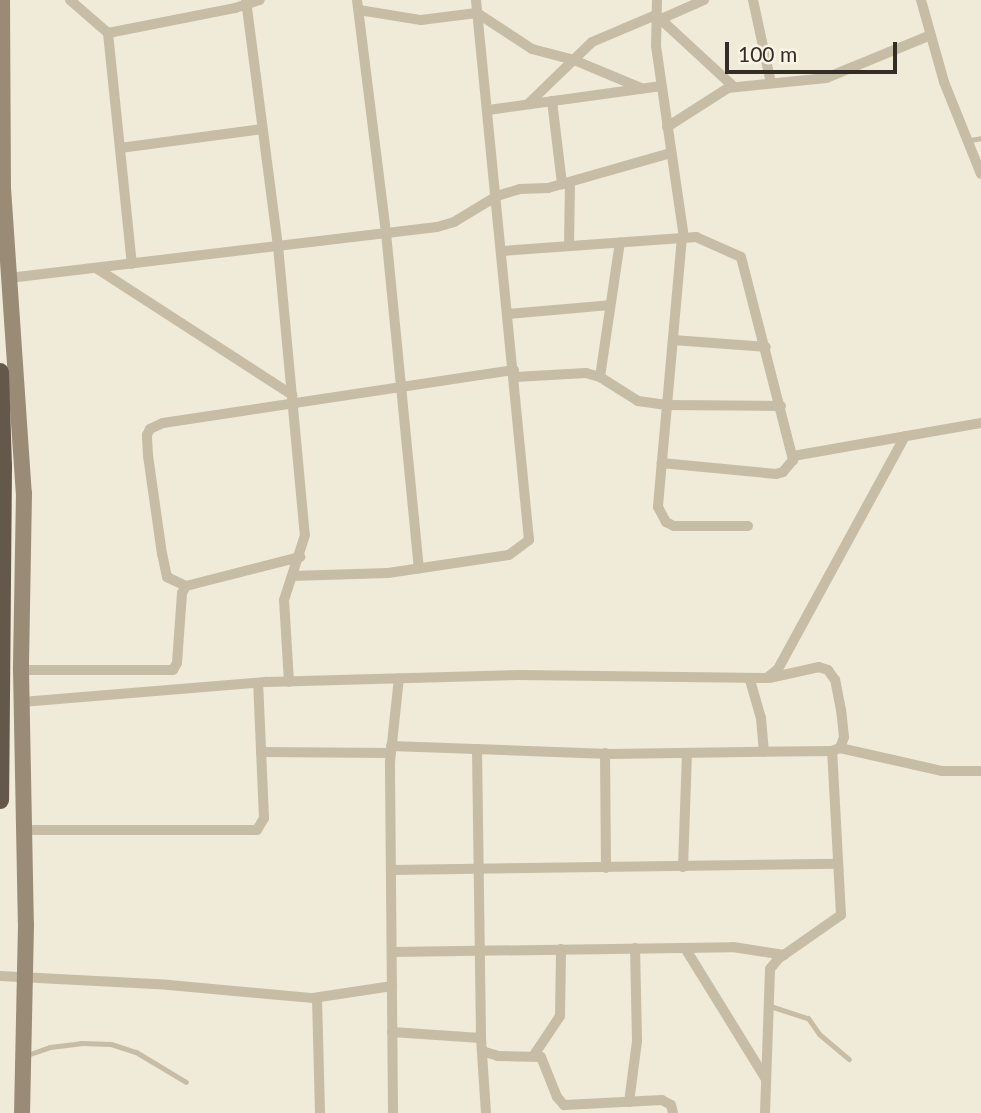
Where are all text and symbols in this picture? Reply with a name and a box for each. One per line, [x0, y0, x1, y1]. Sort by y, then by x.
scale bar [729, 28, 900, 72]
text: 100 m [738, 41, 797, 66]

